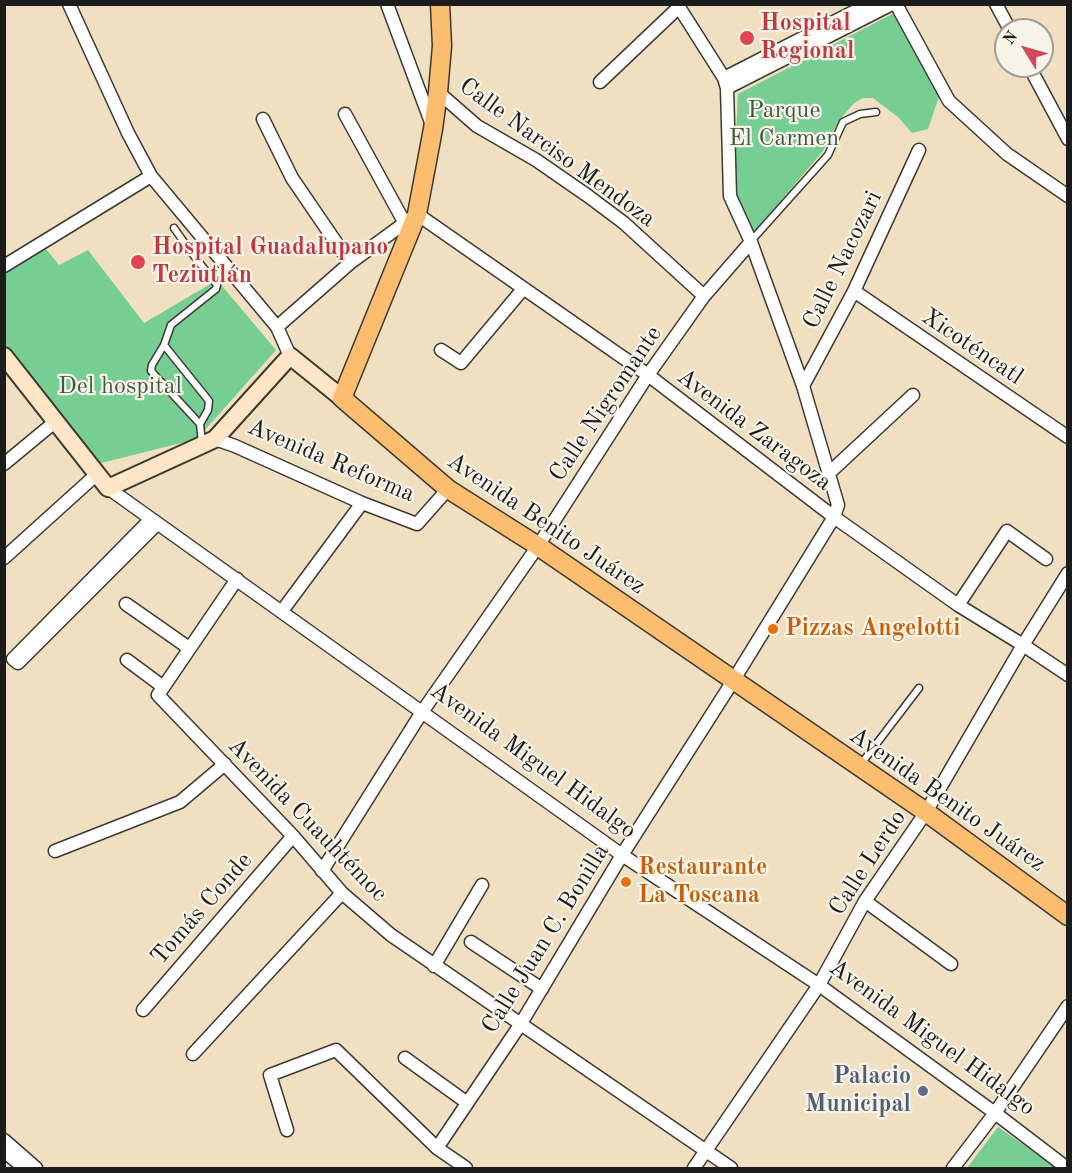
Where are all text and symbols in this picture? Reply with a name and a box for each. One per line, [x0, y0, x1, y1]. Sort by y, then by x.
place label: Hospital Regional [760, 10, 854, 66]
north arrow [994, 18, 1054, 78]
marker: Hospital Regional [738, 29, 756, 47]
text: N [1001, 29, 1021, 48]
street label: Calle Narciso Mendoza [453, 72, 661, 234]
park label: Parque El Carmen [729, 97, 839, 153]
street label: Calle Nacozari [797, 186, 889, 334]
place label: Hospital Guadalupano Teziutlán [152, 234, 388, 290]
marker: Hospital Guadalupano Teziutlán [129, 253, 147, 271]
street label: Xicoténcatl [916, 303, 1028, 391]
street label: Calle Nigromante [543, 321, 669, 487]
street label: Avenida Zaragoza [671, 362, 837, 498]
park label: Del hospital [58, 373, 182, 401]
street label: Avenida Reforma [243, 413, 419, 509]
street label: Avenida Benito Juárez [441, 447, 651, 601]
place label: Pizzas Angelotti [785, 615, 960, 643]
marker: Pizzas Angelotti [766, 622, 780, 636]
street label: Avenida Miguel Hidalgo [424, 677, 642, 845]
street label: Avenida Benito Juárez [843, 721, 1051, 879]
street label: Avenida Cuauhtémoc [221, 732, 393, 908]
street label: Calle Lerdo [823, 805, 913, 921]
street label: Calle Juan C. Bonilla [476, 839, 616, 1039]
street label: Tomás Conde [145, 847, 259, 971]
place label: Restaurante La Toscana [638, 854, 767, 910]
marker: Restaurante La Toscana [619, 875, 633, 889]
street label: Avenida Miguel Hidalgo [823, 954, 1041, 1122]
place label: Palacio Municipal [805, 1063, 911, 1119]
marker: Palacio Municipal [916, 1084, 930, 1098]

